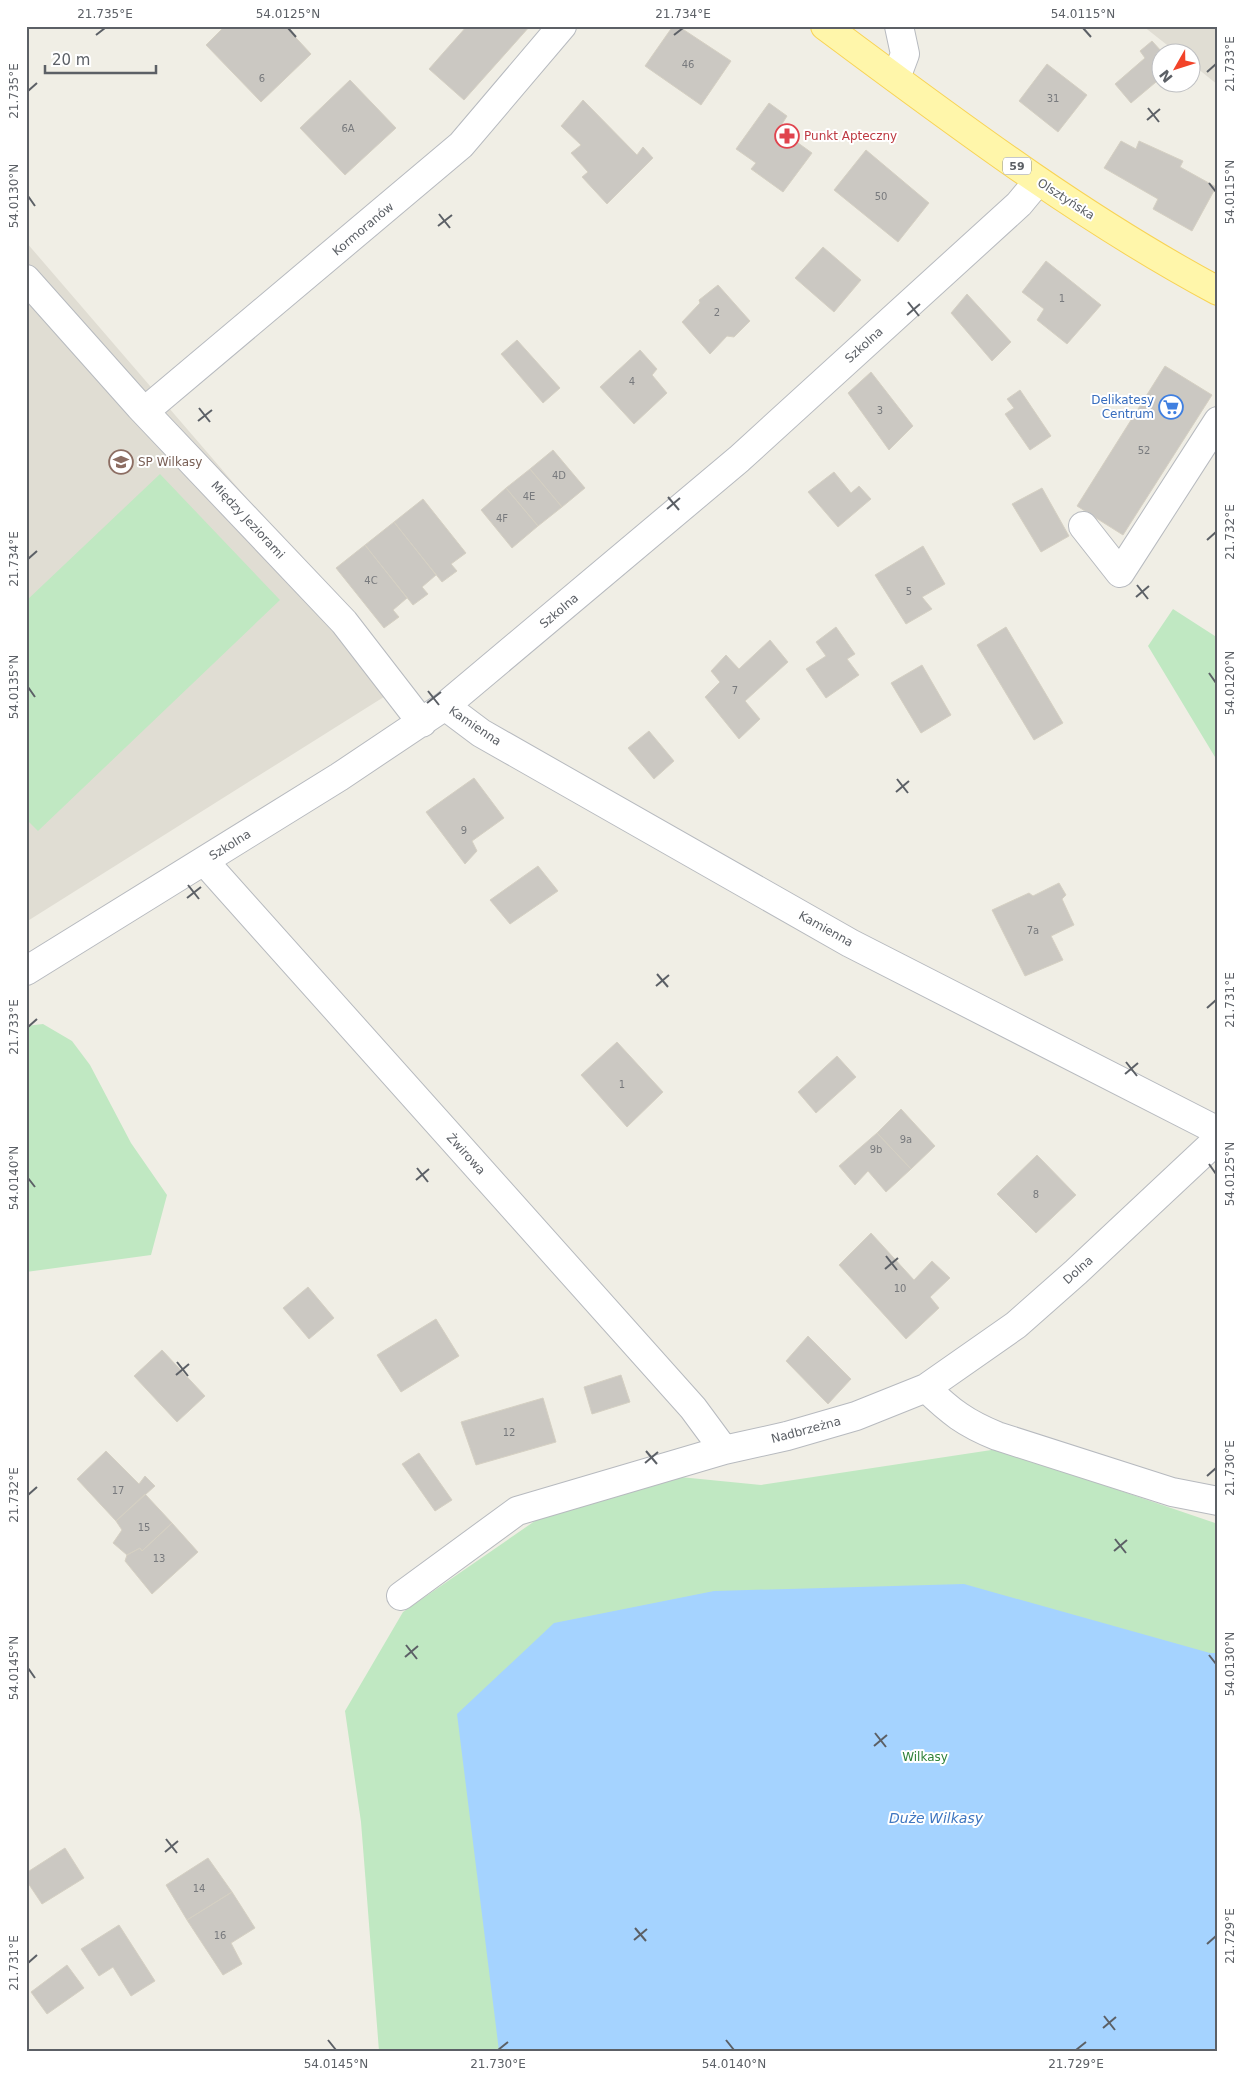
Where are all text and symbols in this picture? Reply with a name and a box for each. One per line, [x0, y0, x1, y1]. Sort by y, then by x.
text: 21.735°E [77, 7, 133, 21]
text: 54.0125°N [256, 7, 320, 21]
text: 21.734°E [655, 7, 711, 21]
text: 54.0115°N [1051, 7, 1115, 21]
text: 21.733°E [1223, 36, 1237, 92]
scale bar [45, 42, 156, 74]
north arrow [1152, 42, 1202, 92]
text: 20 m [52, 51, 90, 69]
house number: 46 [682, 59, 694, 70]
text: 21.735°E [7, 63, 21, 119]
text: N [1156, 67, 1176, 86]
house number: 6 [259, 73, 265, 84]
house number: 31 [1047, 93, 1059, 104]
house number: 6A [341, 123, 355, 134]
pharmacy icon: Punkt Apteczny [774, 123, 800, 149]
place label: Punkt Apteczny [804, 129, 897, 143]
road number: 59 [1003, 158, 1031, 175]
text: 54.0115°N [1223, 160, 1237, 224]
text: 54.0130°N [7, 164, 21, 228]
street label: Olsztyńska [1035, 175, 1097, 223]
house number: 50 [875, 191, 887, 202]
street label: Kormoranów [330, 199, 397, 259]
house number: 1 [1059, 293, 1065, 304]
house number: 2 [714, 307, 720, 318]
street label: Szkolna [842, 324, 886, 366]
house number: 4 [629, 376, 635, 387]
place label: Delikatesy Centrum [1091, 393, 1154, 421]
supermarket icon: Delikatesy Centrum [1158, 394, 1184, 420]
house number: 3 [877, 405, 883, 416]
house number: 52 [1138, 445, 1150, 456]
school or university icon: SP Wilkasy [108, 449, 134, 475]
place label: SP Wilkasy [138, 455, 202, 469]
house number: 4D [552, 470, 566, 481]
street label: Między Jeziorami [208, 478, 288, 562]
house number: 4E [523, 491, 535, 502]
text: 21.732°E [1223, 504, 1237, 560]
house number: 4F [496, 513, 508, 524]
text: 21.734°E [7, 531, 21, 587]
house number: 4C [364, 575, 378, 586]
house number: 5 [906, 586, 912, 597]
street label: Szkolna [537, 591, 581, 631]
text: 54.0120°N [1223, 651, 1237, 715]
text: 54.0135°N [7, 655, 21, 719]
house number: 7 [732, 685, 738, 696]
street label: Kamienna [446, 703, 504, 749]
house number: 9 [461, 825, 467, 836]
street label: Szkolna [207, 827, 253, 863]
street label: Kamienna [796, 908, 856, 950]
house number: 7a [1027, 925, 1039, 936]
text: 21.731°E [1223, 972, 1237, 1028]
text: 21.733°E [7, 999, 21, 1055]
house number: 1 [619, 1079, 625, 1090]
street label: Żwirowa [444, 1130, 489, 1177]
house number: 9a [900, 1134, 912, 1145]
text: 54.0125°N [1223, 1142, 1237, 1206]
house number: 9b [870, 1144, 882, 1155]
text: 54.0140°N [7, 1146, 21, 1210]
house number: 8 [1033, 1189, 1039, 1200]
street label: Dolna [1060, 1253, 1096, 1287]
house number: 10 [894, 1283, 906, 1294]
street label: Nadbrzeżna [770, 1414, 842, 1446]
house number: 12 [503, 1427, 515, 1438]
text: 21.730°E [1223, 1440, 1237, 1496]
text: 21.732°E [7, 1467, 21, 1523]
house number: 17 [112, 1485, 124, 1496]
house number: 15 [138, 1522, 150, 1533]
house number: 13 [153, 1553, 165, 1564]
text: 54.0130°N [1223, 1632, 1237, 1696]
text: 54.0145°N [7, 1636, 21, 1700]
park label: Wilkasy [902, 1750, 948, 1764]
water label: Duże Wilkasy [889, 1810, 984, 1826]
house number: 14 [193, 1883, 205, 1894]
text: 21.729°E [1223, 1908, 1237, 1964]
house number: 16 [214, 1930, 226, 1941]
text: 21.731°E [7, 1935, 21, 1991]
text: 54.0145°N [304, 2057, 368, 2071]
text: 21.730°E [470, 2057, 526, 2071]
text: 54.0140°N [702, 2057, 766, 2071]
text: 21.729°E [1048, 2057, 1104, 2071]

